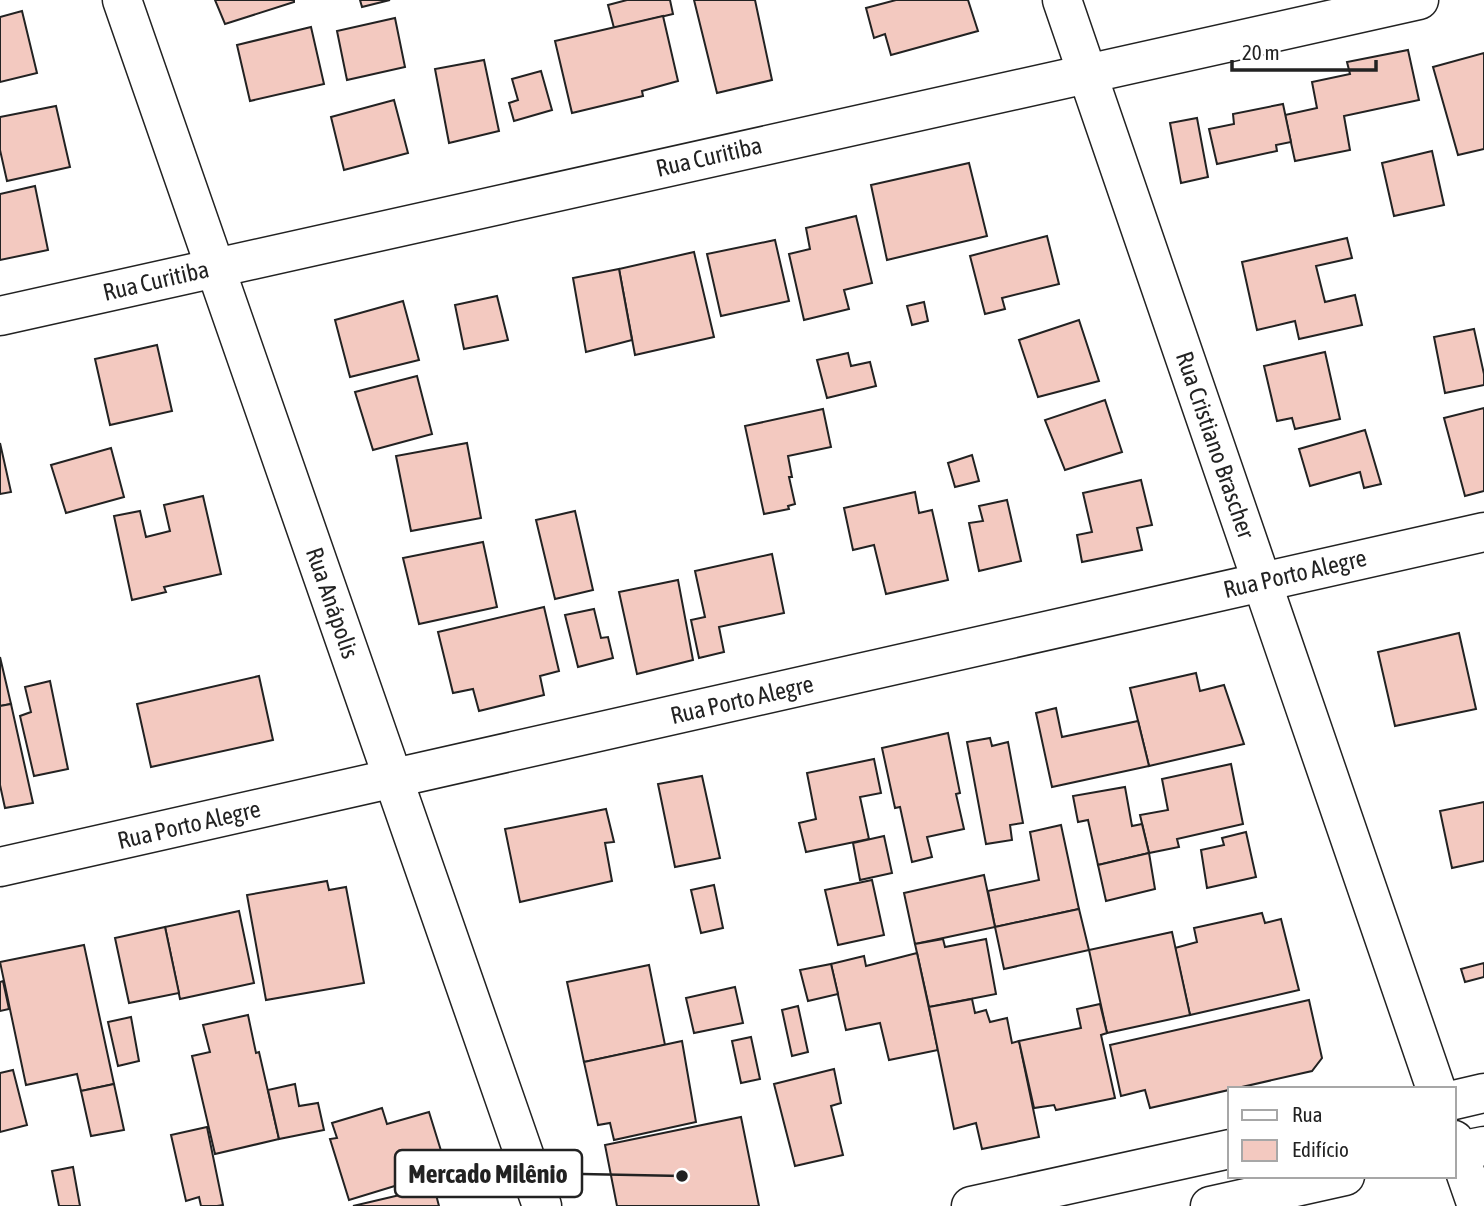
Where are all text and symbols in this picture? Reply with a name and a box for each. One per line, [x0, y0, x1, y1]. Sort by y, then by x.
scale bar [1232, 28, 1376, 72]
text: 20 m [1242, 40, 1280, 64]
street label: Rua Curitiba [653, 131, 765, 182]
street label: Rua Curitiba [100, 255, 212, 306]
street label: Rua Cristiano Brascher [1171, 348, 1260, 543]
street label: Rua Anápolis [301, 544, 364, 662]
street label: Rua Porto Alegre [1221, 544, 1369, 603]
street label: Rua Porto Alegre [668, 670, 816, 729]
street label: Rua Porto Alegre [115, 795, 263, 854]
legend [1228, 1087, 1456, 1178]
text: Rua [1292, 1102, 1322, 1126]
text: Edifício [1292, 1137, 1349, 1161]
callout: Mercado Milênio [395, 1150, 582, 1197]
text: Mercado Milênio [408, 1159, 568, 1189]

